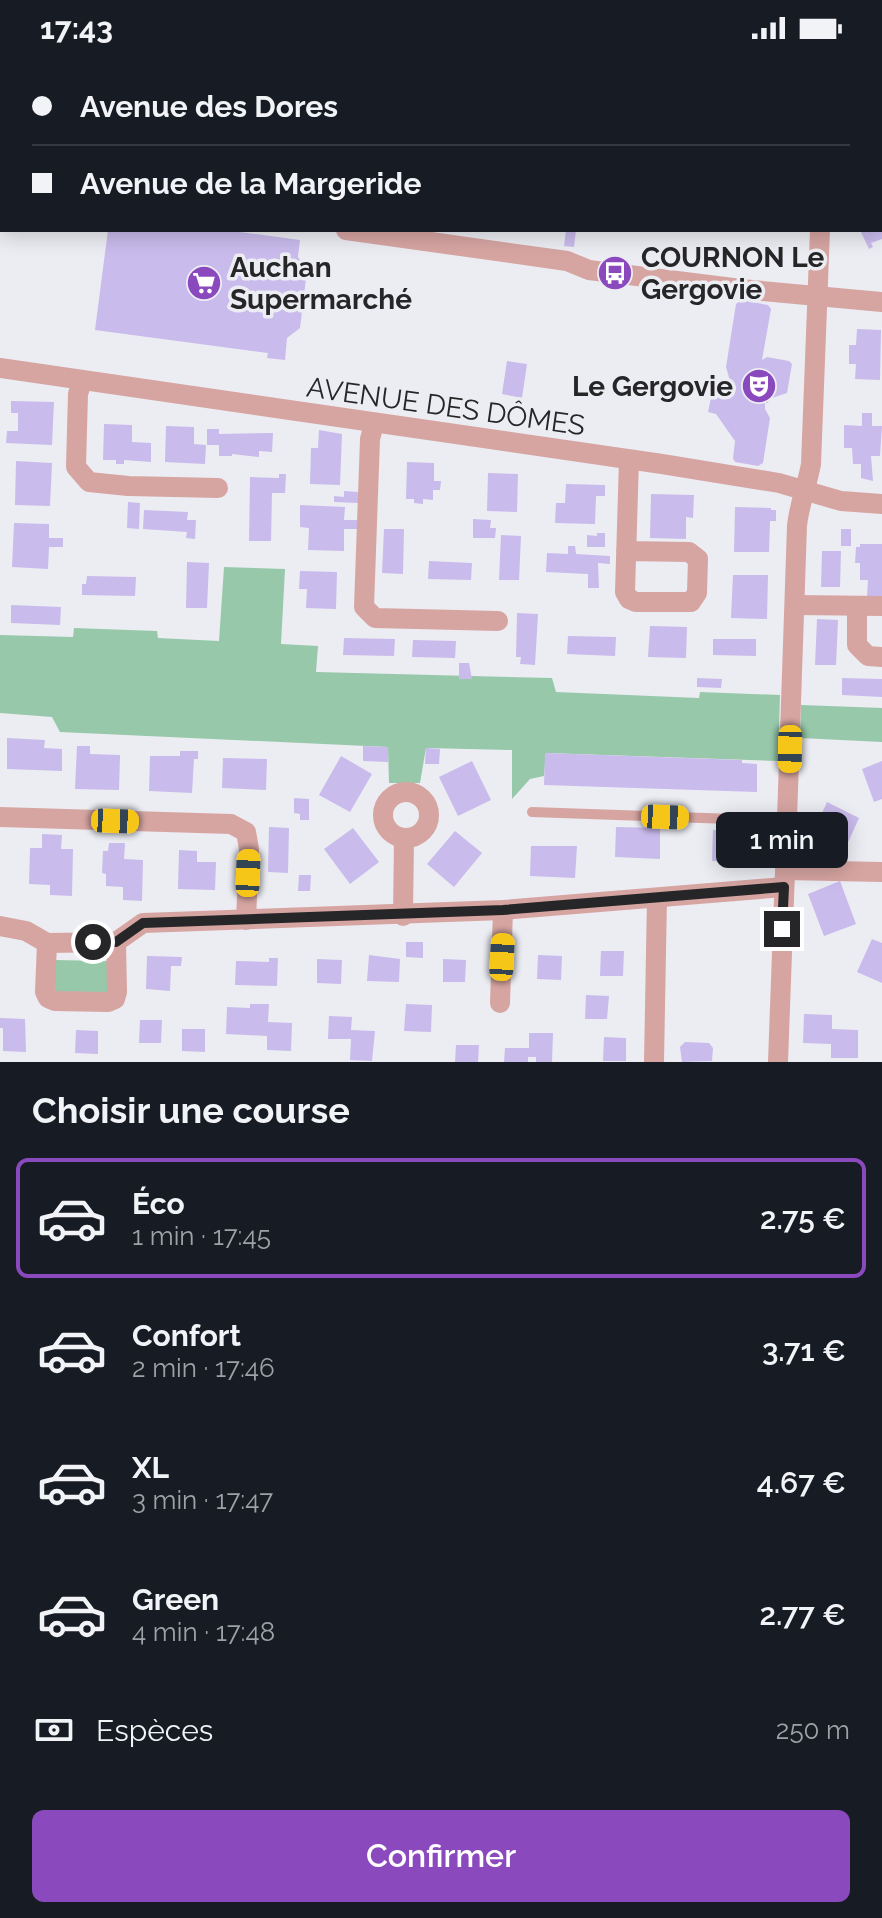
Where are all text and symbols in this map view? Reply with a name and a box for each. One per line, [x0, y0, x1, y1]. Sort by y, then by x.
text: 17:43 [40, 11, 113, 46]
text: Avenue des Dores [80, 89, 338, 124]
text: Avenue de la Margeride [80, 166, 421, 201]
place label: COURNON Le Gergovie [641, 241, 825, 306]
place label: Auchan Supermarché [230, 251, 412, 316]
bus stop icon: COURNON Le Gergovie [596, 254, 634, 292]
supermarket icon: Auchan Supermarché [185, 264, 223, 302]
theatre icon: Le Gergovie [740, 367, 778, 405]
place label: Le Gergovie [572, 370, 733, 403]
street label: AVENUE DES DÔMES [305, 371, 587, 442]
car [778, 725, 802, 773]
car [641, 804, 689, 830]
car [91, 808, 139, 834]
callout: 1 min [716, 813, 848, 869]
text: 1 min [750, 825, 814, 855]
car [235, 849, 261, 897]
route end [764, 911, 800, 947]
route start [75, 924, 111, 960]
car [489, 932, 515, 982]
text: Choisir une course [32, 1089, 350, 1131]
icon: car [36, 1182, 108, 1254]
text: Éco [132, 1186, 185, 1221]
text: 2.75 € [760, 1201, 846, 1236]
text: 1 min · 17:45 [132, 1221, 271, 1251]
icon: car [36, 1314, 108, 1386]
text: Confort [132, 1318, 241, 1353]
text: 3.71 € [762, 1333, 846, 1368]
text: 2 min · 17:46 [132, 1353, 275, 1383]
icon: car [36, 1446, 108, 1518]
text: XL [132, 1450, 169, 1485]
text: 4.67 € [757, 1465, 846, 1500]
text: 3 min · 17:47 [132, 1485, 273, 1515]
icon: car [36, 1578, 108, 1650]
text: Green [132, 1582, 219, 1617]
text: 2.77 € [759, 1597, 846, 1632]
text: 4 min · 17:48 [132, 1617, 275, 1647]
icon: cash [32, 1708, 76, 1752]
text: Espèces [96, 1713, 213, 1748]
text: 250 m [776, 1715, 850, 1745]
button: Confirmer [32, 1810, 850, 1902]

